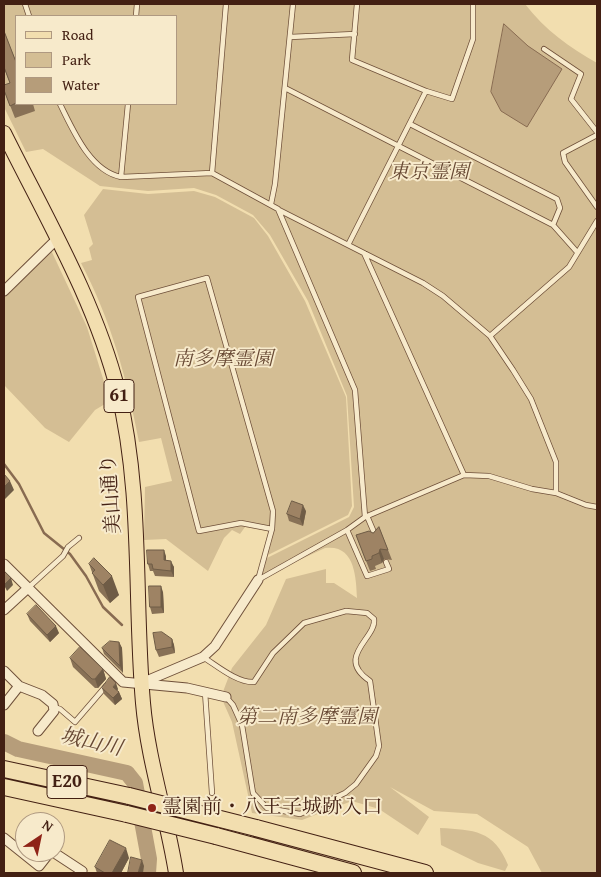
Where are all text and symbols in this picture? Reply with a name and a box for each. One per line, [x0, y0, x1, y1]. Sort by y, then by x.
legend [15, 15, 178, 105]
text: Road [62, 24, 93, 45]
text: Park [62, 49, 91, 70]
text: Water [62, 74, 100, 95]
park label: 東京霊園 [389, 161, 469, 185]
park label: 南多摩霊園 [173, 348, 273, 372]
road number: 61 [104, 380, 134, 412]
street label: 美山通り [97, 453, 127, 535]
park label: 第二南多摩霊園 [237, 706, 377, 730]
water label: 城山川 [57, 724, 125, 762]
road number: E20 [47, 766, 87, 799]
place label: 霊園前・八王子城跡入口 [162, 796, 382, 820]
marker: 霊園前・八王子城跡入口 [146, 802, 158, 814]
north arrow [15, 812, 65, 862]
text: N [38, 814, 57, 836]

